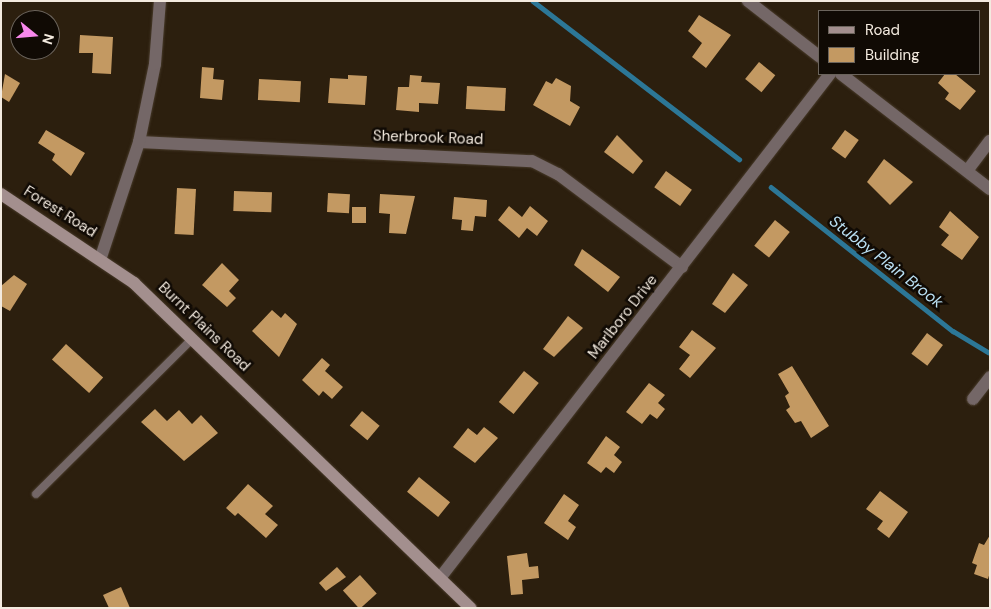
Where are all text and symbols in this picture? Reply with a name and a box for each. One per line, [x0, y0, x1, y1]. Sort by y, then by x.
north arrow [10, 10, 60, 60]
legend [818, 10, 981, 75]
text: Road [865, 20, 900, 40]
text: N [38, 32, 58, 47]
text: Building [865, 45, 920, 65]
street label: Sherbrook Road [373, 127, 483, 149]
street label: Forest Road [20, 183, 100, 241]
water label: Stubby Plain Brook [825, 212, 947, 312]
street label: Marlboro Drive [585, 271, 661, 363]
street label: Burnt Plains Road [154, 279, 254, 375]

